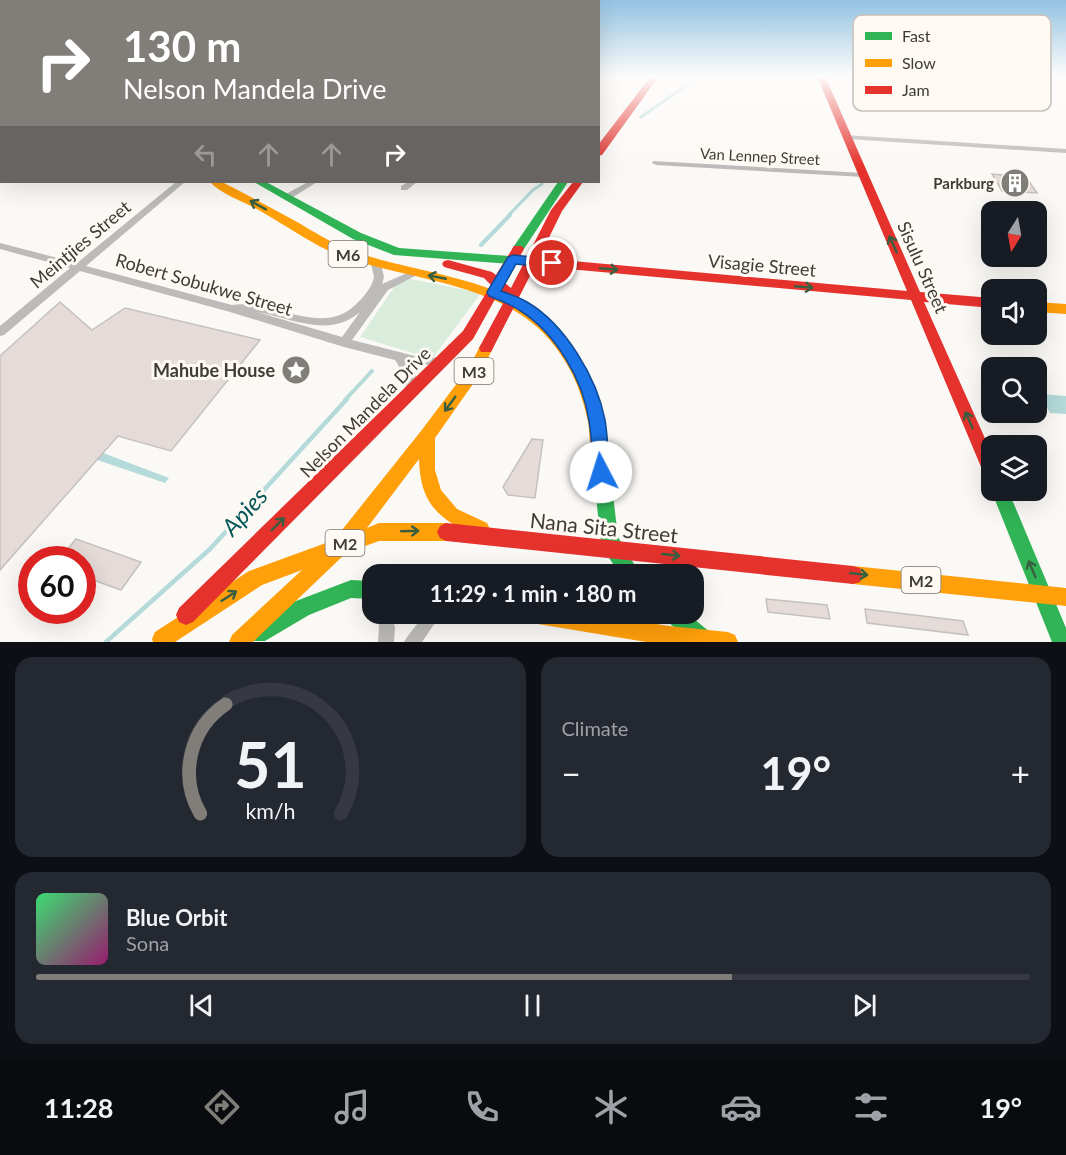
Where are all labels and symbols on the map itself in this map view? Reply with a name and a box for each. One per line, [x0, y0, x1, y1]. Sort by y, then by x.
legend [853, 15, 1051, 111]
text: Fast [902, 26, 931, 45]
text: Slow [902, 53, 936, 72]
text: Jam [902, 80, 930, 99]
street label: Van Lennep Street [700, 144, 821, 168]
building icon: Parkburg [999, 167, 1031, 199]
place label: Parkburg [933, 174, 994, 192]
street label: Meintjies Street [25, 195, 135, 292]
one-way arrow [250, 199, 267, 211]
north arrow [981, 201, 1047, 267]
street label: Sisulu Street [893, 218, 953, 317]
one-way arrow [887, 235, 898, 253]
pin [526, 237, 577, 288]
road number: M6 [328, 241, 368, 267]
street label: Robert Sobukwe Street [113, 248, 295, 320]
street label: Visagie Street [707, 249, 818, 281]
one-way arrow [599, 264, 619, 275]
one-way arrow [428, 271, 448, 282]
one-way arrow [793, 282, 813, 293]
street label: Nelson Mandela Drive [295, 342, 435, 482]
place icon: Mahube House [280, 354, 312, 386]
road number: M3 [454, 358, 494, 384]
place label: Mahube House [153, 359, 275, 381]
one-way arrow [444, 396, 456, 412]
one-way arrow [963, 411, 974, 429]
position arrow [569, 440, 633, 504]
water label: Apies [214, 481, 273, 542]
street label: Nana Sita Street [529, 507, 680, 547]
one-way arrow [271, 516, 285, 531]
one-way arrow [399, 525, 419, 536]
road number: M2 [326, 530, 364, 556]
speed limit sign: 60 [18, 546, 96, 624]
one-way arrow [661, 550, 680, 561]
one-way arrow [1026, 560, 1037, 578]
road number: M2 [902, 567, 940, 593]
one-way arrow [848, 569, 868, 580]
one-way arrow [220, 590, 237, 602]

